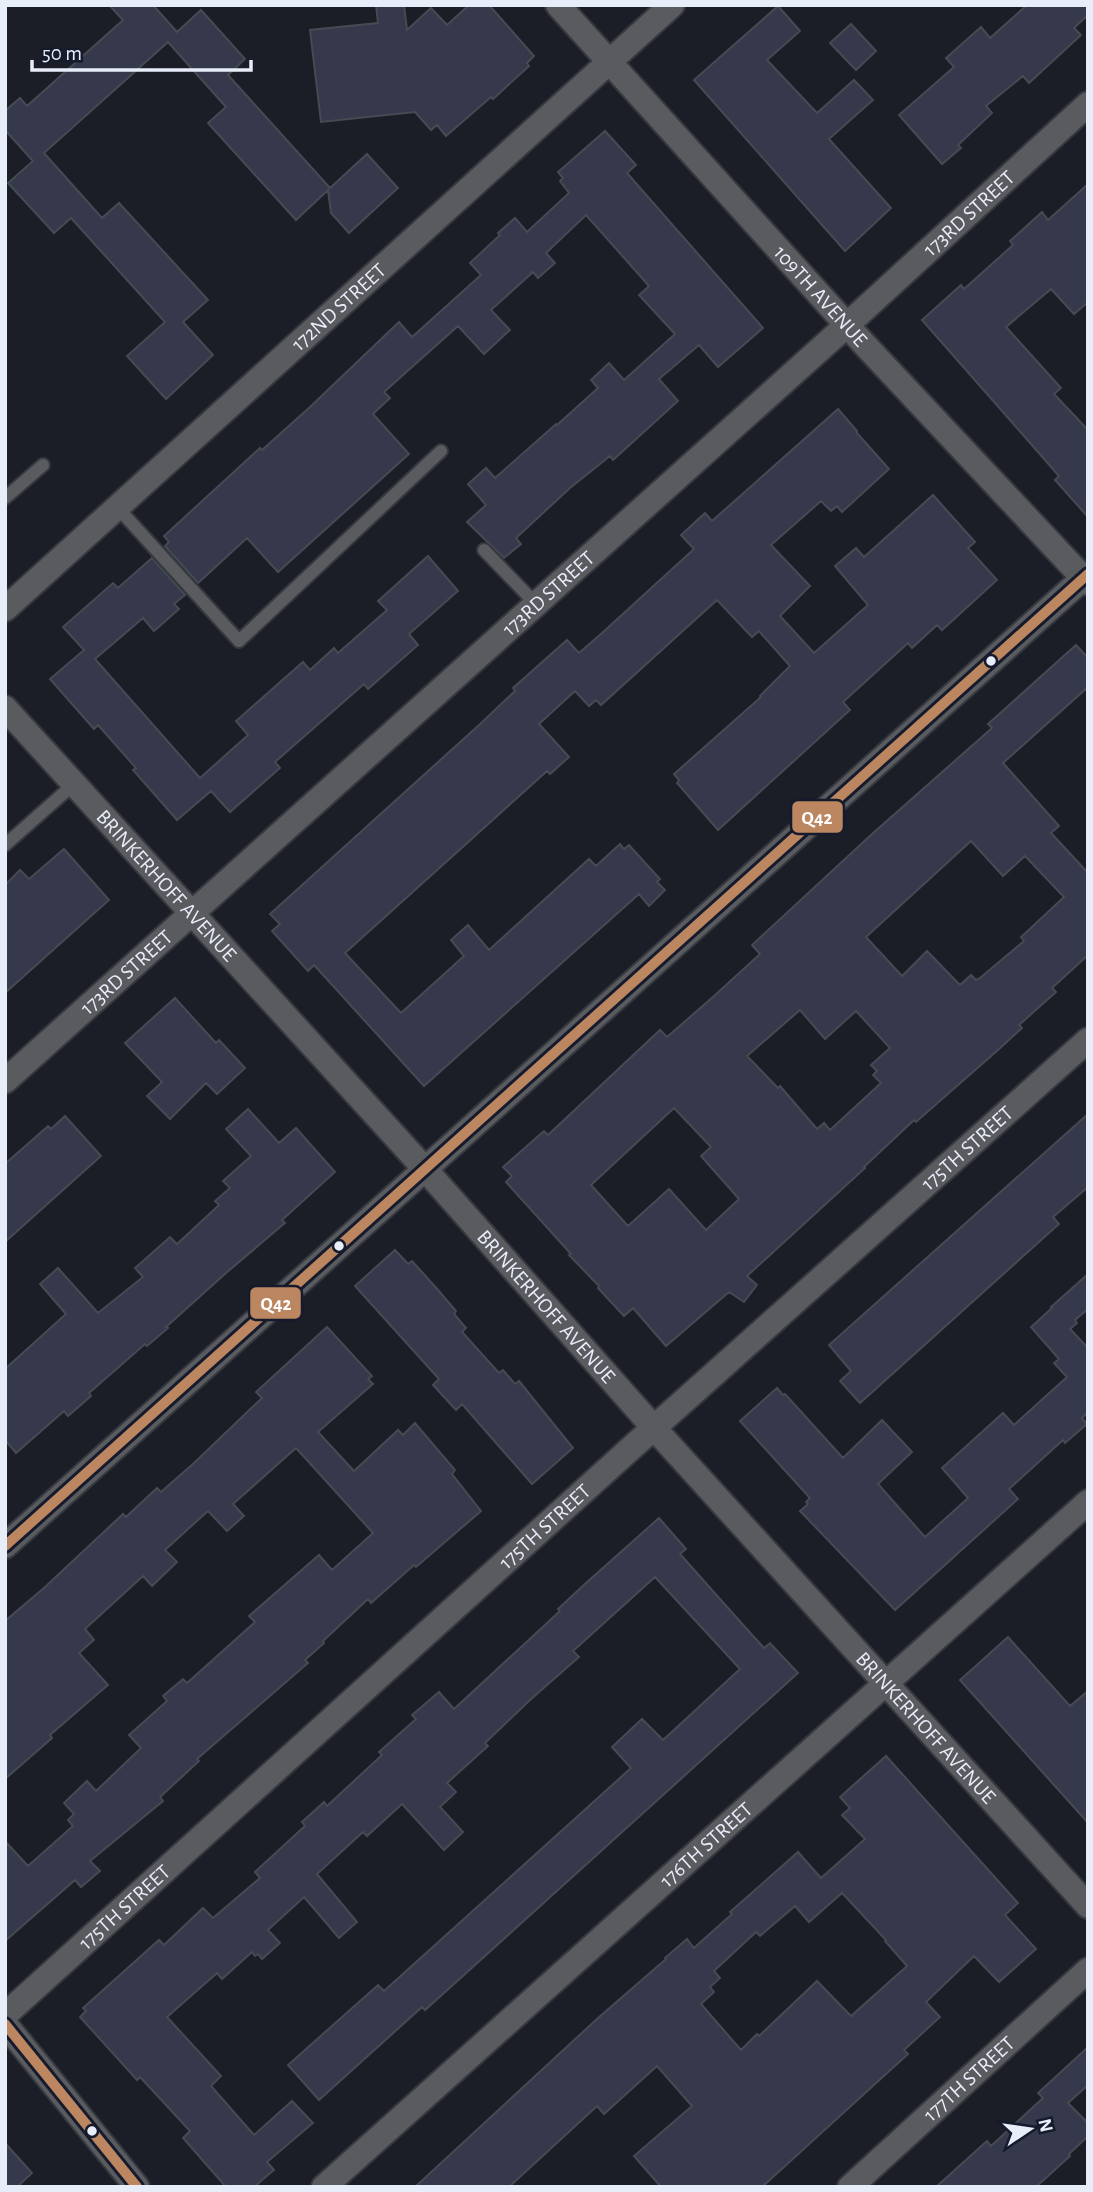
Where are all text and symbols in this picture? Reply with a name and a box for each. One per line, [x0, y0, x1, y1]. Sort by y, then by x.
scale bar [32, 28, 250, 72]
text: 50 m [42, 43, 82, 64]
street label: 173RD STREET [919, 166, 1019, 260]
street label: 109TH AVENUE [770, 242, 871, 350]
street label: 172ND STREET [287, 259, 390, 355]
street label: 173RD STREET [498, 547, 598, 640]
unlabelled marker [984, 654, 998, 668]
line badge: Q42 [791, 800, 844, 834]
street label: BRINKERHOFF AVENUE [93, 806, 241, 965]
text: Q42 [802, 809, 832, 828]
street label: 173RD STREET [76, 926, 176, 1018]
street label: 175TH STREET [917, 1102, 1017, 1194]
street label: BRINKERHOFF AVENUE [473, 1226, 619, 1387]
unlabelled marker [332, 1239, 346, 1253]
line badge: Q42 [249, 1286, 302, 1320]
text: Q42 [261, 1295, 291, 1314]
street label: 175TH STREET [495, 1480, 594, 1573]
street label: BRINKERHOFF AVENUE [852, 1648, 1000, 1807]
street label: 176TH STREET [656, 1798, 756, 1891]
street label: 175TH STREET [75, 1861, 174, 1953]
street label: 177TH STREET [919, 2032, 1019, 2125]
north arrow [995, 2094, 1065, 2164]
text: N [1034, 2117, 1056, 2134]
unlabelled marker [85, 2124, 99, 2138]

